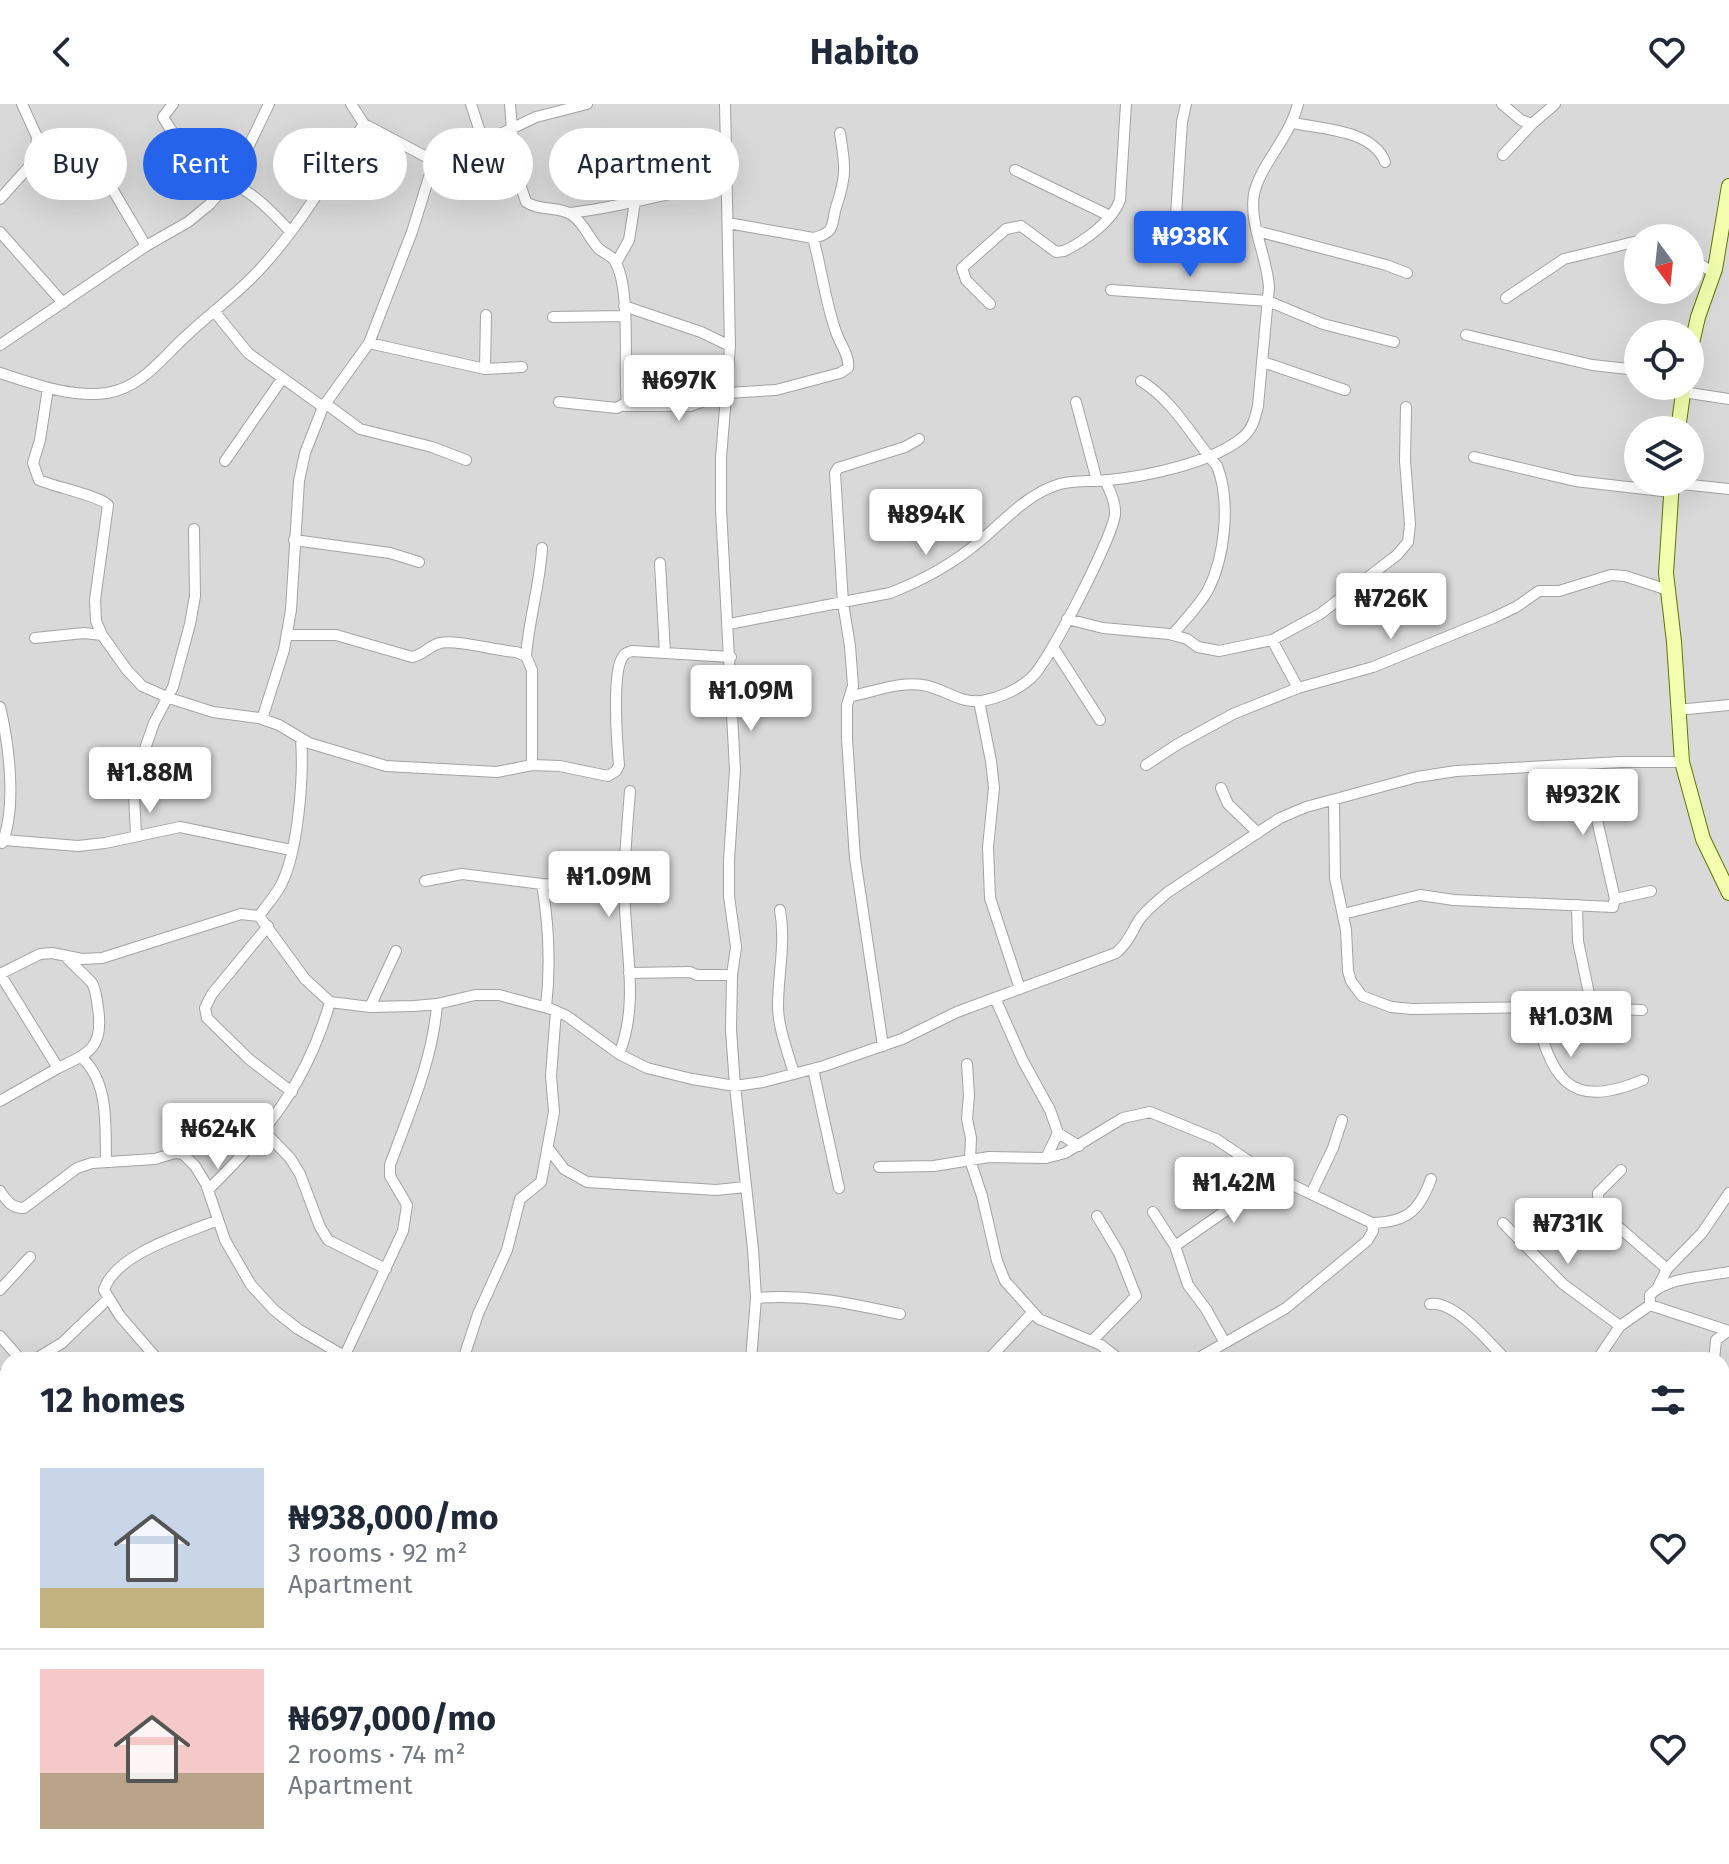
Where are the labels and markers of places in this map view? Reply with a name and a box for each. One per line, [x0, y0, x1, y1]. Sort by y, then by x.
pin: ₦938K [1134, 211, 1246, 279]
pin: ₦697K [623, 355, 735, 423]
pin: ₦894K [870, 489, 982, 557]
pin: ₦726K [1335, 573, 1447, 641]
pin: ₦1.09M [686, 665, 816, 733]
pin: ₦1.88M [85, 747, 215, 815]
pin: ₦932K [1527, 769, 1639, 837]
pin: ₦1.09M [544, 851, 674, 919]
pin: ₦1.03M [1506, 991, 1636, 1059]
pin: ₦624K [162, 1103, 274, 1171]
pin: ₦1.42M [1169, 1157, 1299, 1225]
pin: ₦731K [1512, 1198, 1624, 1266]

